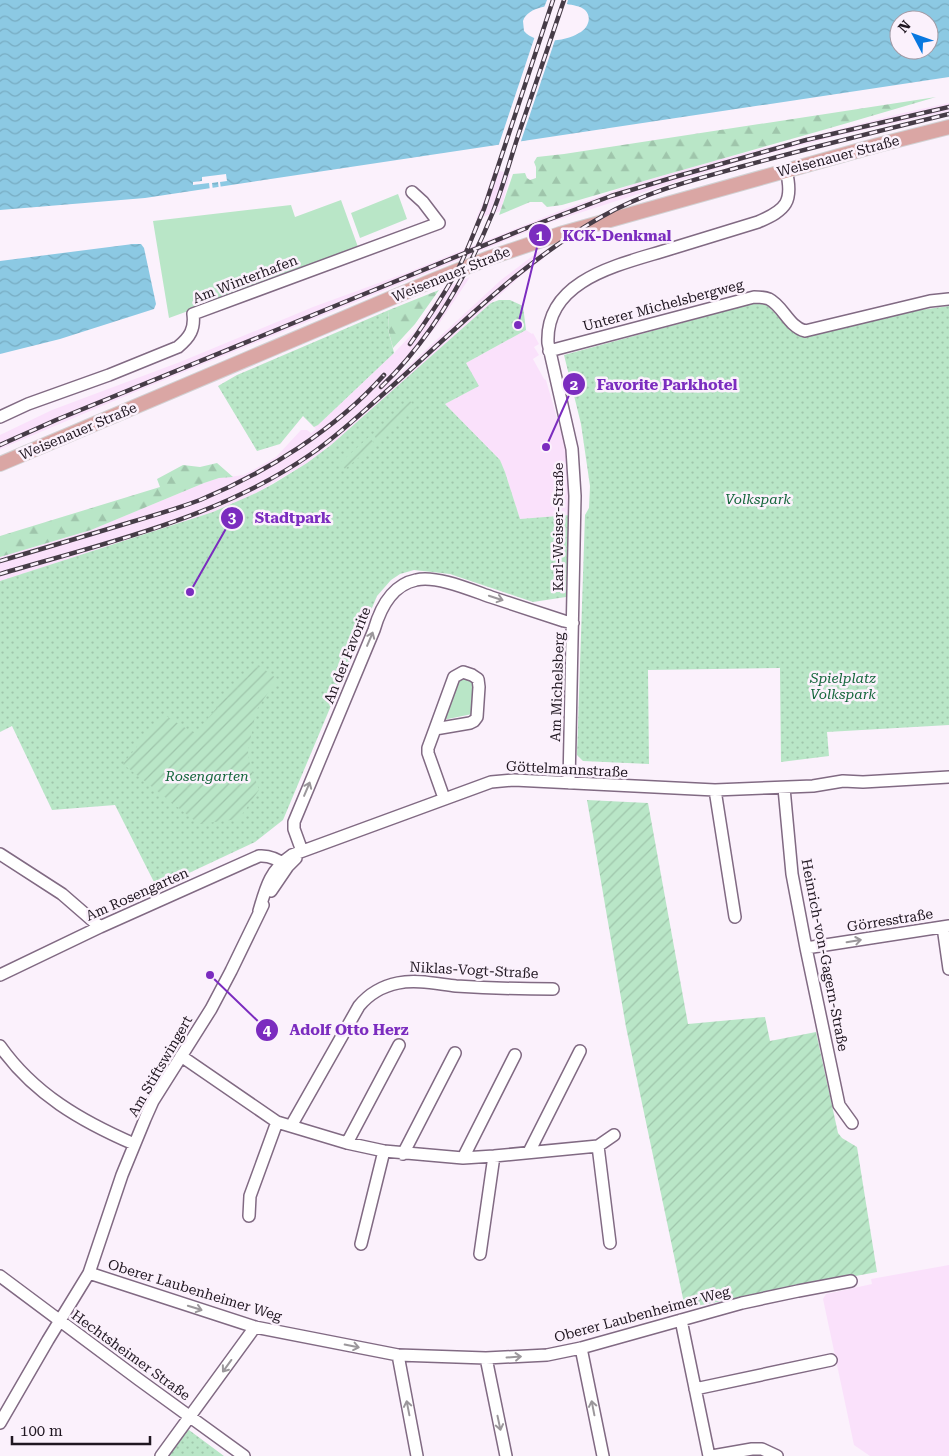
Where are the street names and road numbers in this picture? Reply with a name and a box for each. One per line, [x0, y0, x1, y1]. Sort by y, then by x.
street label: Weisenauer Straße [775, 132, 901, 180]
street label: Weisenauer Straße [390, 243, 513, 305]
street label: Am Winterhafen [190, 252, 300, 306]
street label: Unterer Michelsbergweg [581, 276, 745, 334]
street label: Weisenauer Straße [17, 399, 139, 463]
street label: Karl-Weiser-Straße [550, 462, 566, 592]
street label: An der Favorite [320, 604, 374, 706]
street label: Am Michelsberg [547, 632, 567, 742]
street label: Göttelmannstraße [506, 758, 629, 780]
street label: Heinrich-von-Gagern-Straße [798, 857, 852, 1053]
street label: Am Rosengarten [83, 864, 191, 924]
street label: Görresstraße [846, 905, 934, 935]
street label: Niklas-Vogt-Straße [409, 959, 539, 981]
street label: Am Stiftswingert [125, 1013, 195, 1119]
street label: Oberer Laubenheimer Weg [106, 1256, 284, 1324]
street label: Oberer Laubenheimer Weg [552, 1283, 732, 1345]
street label: Hechtsheimer Straße [69, 1307, 194, 1404]

